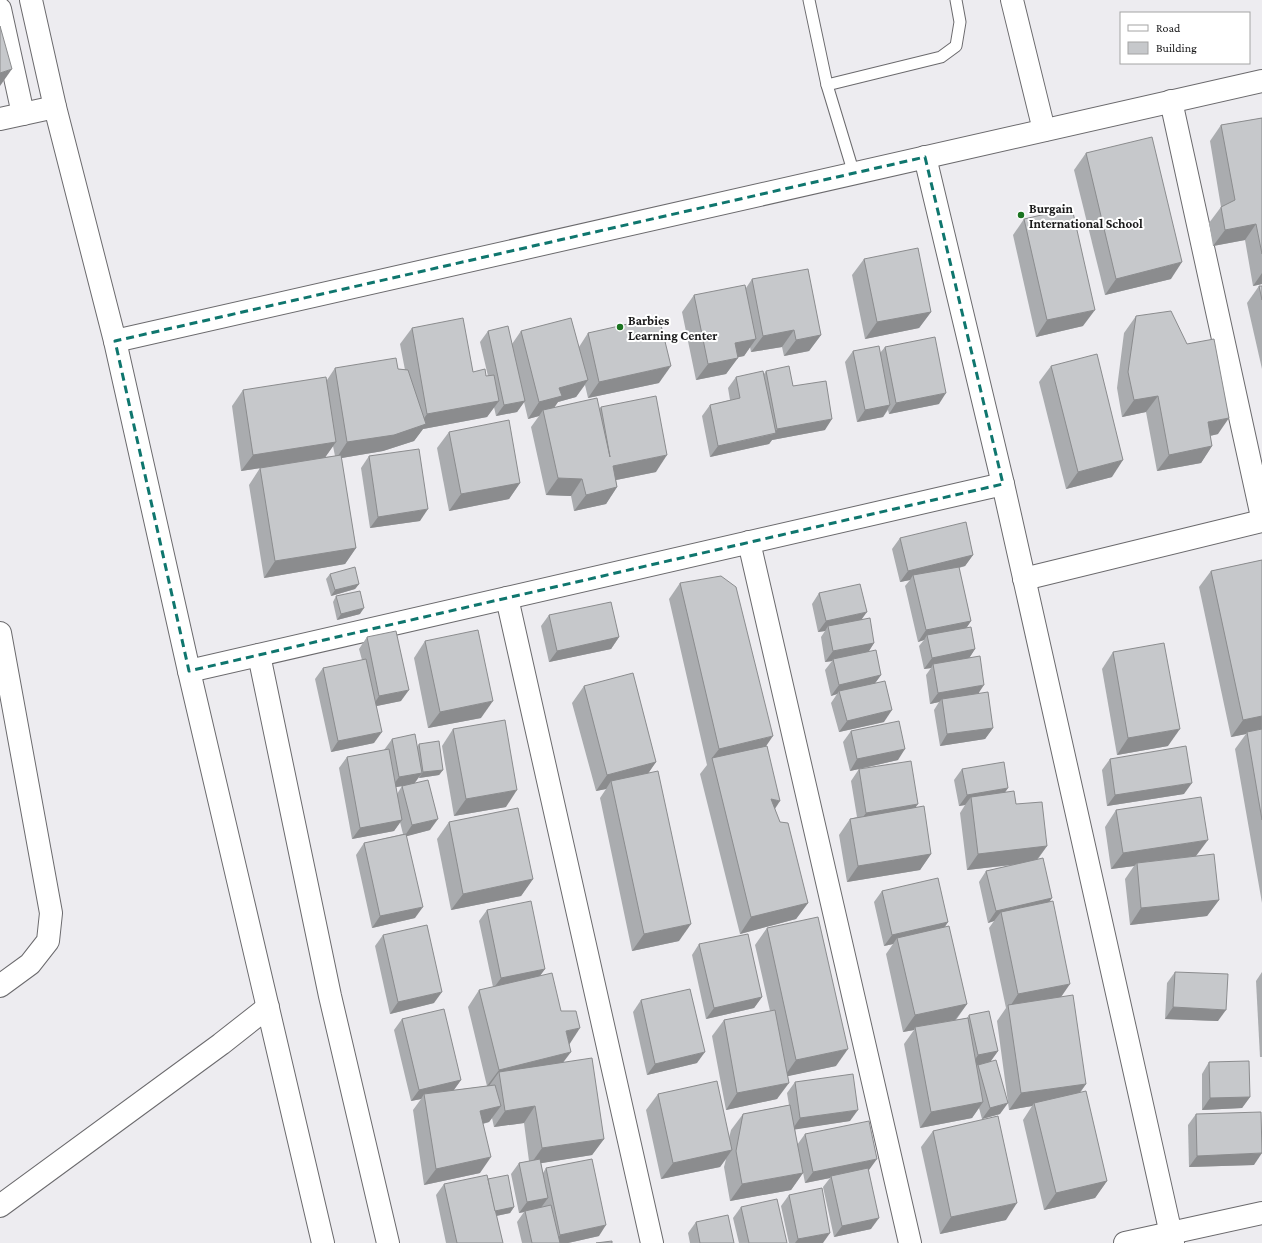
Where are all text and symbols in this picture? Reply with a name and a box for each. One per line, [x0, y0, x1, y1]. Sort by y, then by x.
legend [1120, 12, 1250, 64]
text: Road [1156, 21, 1181, 35]
text: Building [1156, 41, 1197, 55]
place label: Burgain International School [1029, 201, 1143, 231]
marker: Burgain International School [1016, 210, 1026, 220]
place label: Barbies Learning Center [628, 313, 718, 343]
marker: Barbies Learning Center [615, 322, 625, 332]

